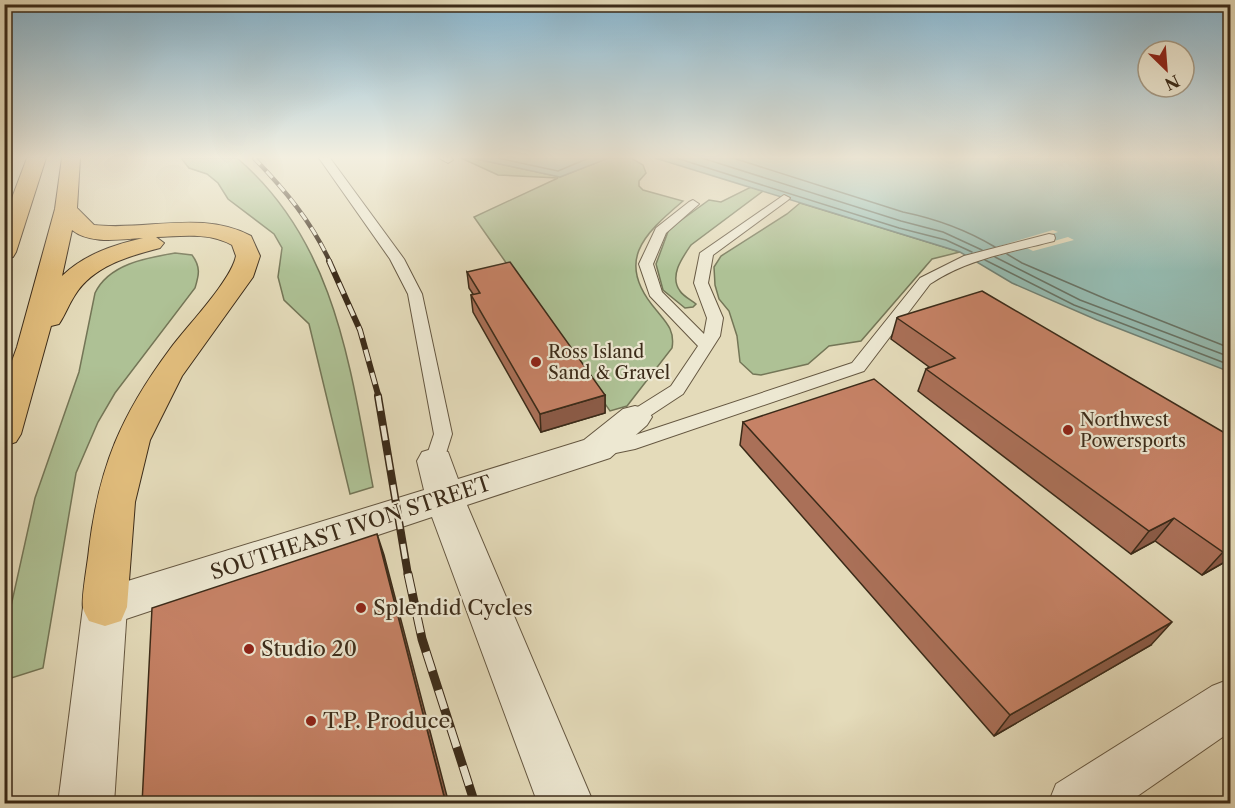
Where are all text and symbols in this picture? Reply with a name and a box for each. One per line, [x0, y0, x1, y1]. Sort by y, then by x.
north arrow [1136, 39, 1196, 99]
text: N [1162, 71, 1183, 95]
place label: Ross Island Sand & Gravel [548, 341, 670, 384]
marker: Ross Island Sand & Gravel [529, 355, 543, 369]
place label: Northwest Powersports [1080, 409, 1186, 452]
marker: Northwest Powersports [1061, 423, 1075, 437]
street label: SOUTHEAST IVON STREET [207, 470, 495, 585]
place label: Splendid Cycles [373, 595, 533, 620]
marker: Splendid Cycles [354, 601, 368, 615]
place label: Studio 20 [261, 636, 357, 661]
marker: Studio 20 [242, 642, 256, 656]
place label: T.P. Produce [323, 708, 450, 733]
marker: T.P. Produce [304, 714, 318, 728]

